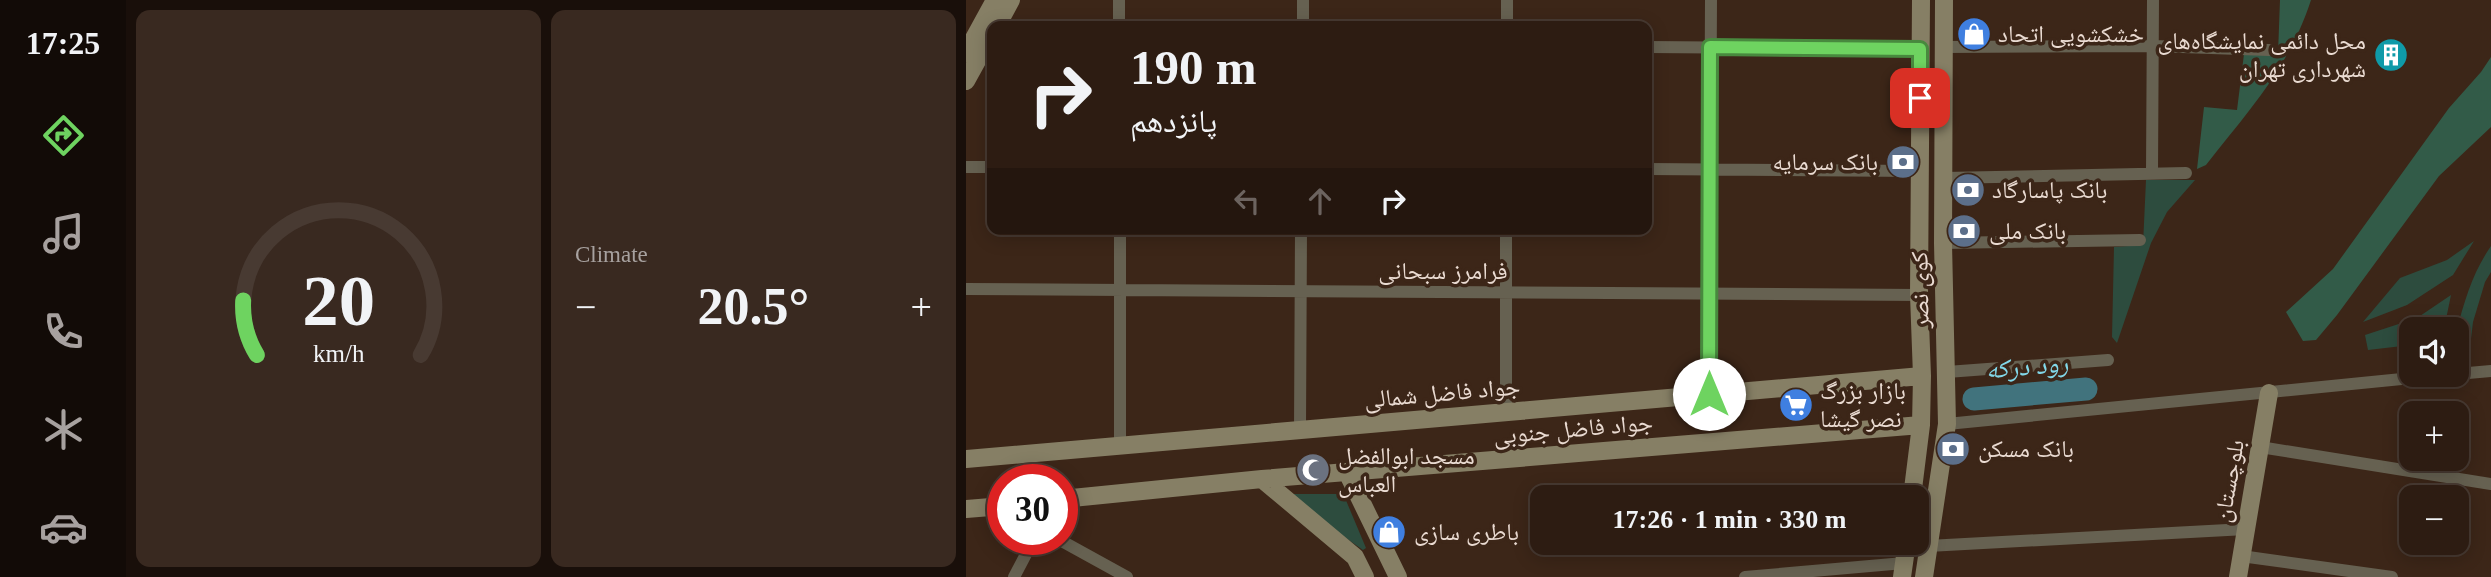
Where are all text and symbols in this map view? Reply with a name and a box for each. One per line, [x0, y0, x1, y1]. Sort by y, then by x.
shop icon: خشکشویی اتحاد [1955, 15, 1993, 53]
place label: خشکشویی اتحاد [1998, 21, 2144, 48]
text: 17:25 [26, 25, 100, 61]
place label: محل دائمی نمایشگاه‌های شهرداری تهران [2158, 28, 2366, 83]
building icon: محل دائمی نمایشگاه‌های شهرداری تهران [2372, 36, 2410, 74]
text: 190 m [1130, 40, 1257, 95]
icon: right [1015, 49, 1106, 140]
pin [1890, 68, 1950, 128]
icon: arrive [1901, 79, 1939, 117]
text: پانزدهم [1130, 103, 1217, 139]
icon: directions [39, 111, 88, 160]
bank icon: بانک سرمایه [1884, 143, 1922, 181]
place label: بانک سرمایه [1773, 149, 1878, 176]
bank icon: بانک پاسارگاد [1949, 171, 1987, 209]
place label: بانک پاسارگاد [1992, 177, 2107, 204]
icon: left [1228, 182, 1266, 220]
icon: ahead [1301, 182, 1339, 220]
icon: right [1374, 182, 1412, 220]
icon: music [39, 209, 88, 258]
bank icon: بانک ملی [1945, 212, 1983, 250]
place label: بانک ملی [1989, 218, 2066, 245]
text: Climate [575, 242, 648, 267]
street label: کوی نصر [1906, 251, 1935, 330]
street label: فرامرز سبحانی [1378, 258, 1508, 285]
text: 20 [302, 260, 375, 341]
text: 20.5° [698, 278, 809, 335]
text: − [575, 286, 596, 328]
text: + [911, 286, 932, 328]
icon: phone [39, 307, 88, 356]
map controls [2399, 317, 2469, 555]
button: sound [2399, 317, 2469, 387]
text: km/h [313, 339, 365, 366]
water label: رود درکه [1985, 348, 2070, 385]
position arrow [1672, 357, 1746, 431]
street label: جواد فاضل شمالی [1363, 373, 1521, 414]
place label: بازار بزرگ نصر گیشا [1820, 378, 1906, 432]
supermarket icon: بازار بزرگ نصر گیشا [1777, 386, 1815, 424]
button: + [2399, 401, 2469, 471]
icon: climate [39, 405, 88, 454]
street label: جواد فاضل جنوبی [1492, 409, 1654, 450]
bank icon: بانک مسکن [1934, 430, 1972, 468]
place label: بانک مسکن [1978, 436, 2074, 463]
street label: بلوچستان [2209, 438, 2250, 525]
place label: مسجد ابوالفضل العباس [1338, 443, 1475, 498]
mosque icon: مسجد ابوالفضل العباس [1294, 451, 1332, 489]
speed limit sign: 30 [987, 464, 1078, 555]
button: − [2399, 485, 2469, 555]
icon: car [39, 503, 88, 552]
text: 17:26 · 1 min · 330 m [1613, 505, 1847, 534]
shop icon: باطری سازی [1370, 513, 1408, 551]
place label: باطری سازی [1414, 519, 1519, 546]

